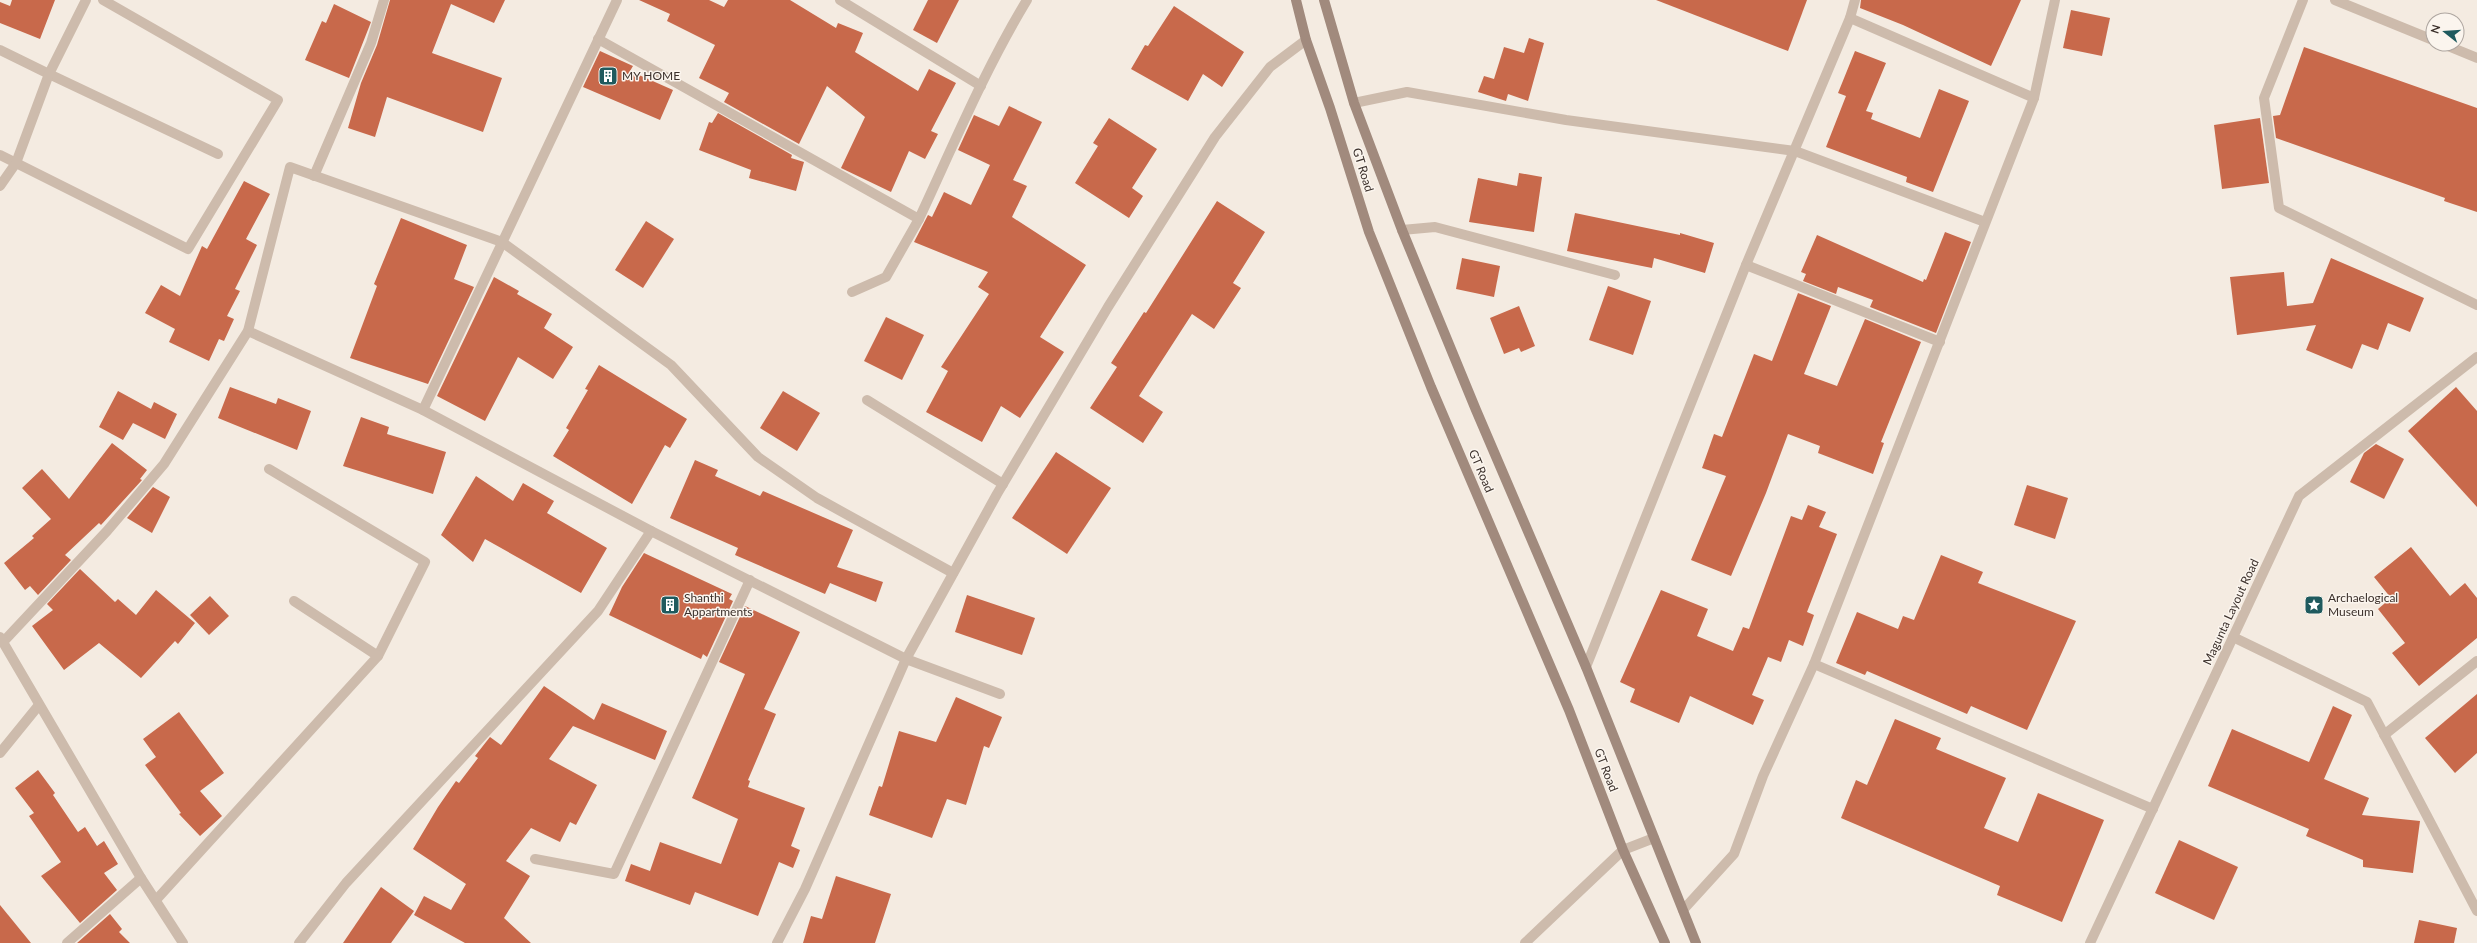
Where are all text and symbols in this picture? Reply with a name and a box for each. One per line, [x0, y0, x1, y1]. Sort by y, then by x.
north arrow [2425, 12, 2465, 52]
text: N [2428, 23, 2442, 35]
building icon: MY HOME [597, 65, 619, 87]
place label: MY HOME [622, 68, 680, 83]
street label: GT Road [1350, 146, 1377, 194]
street label: GT Road [1466, 447, 1497, 495]
street label: Magunta Layout Road [2199, 556, 2262, 667]
place label: Shanthi Appartments [684, 590, 753, 619]
place label: Archaelogical Museum [2328, 590, 2398, 619]
building icon: Shanthi Appartments [659, 594, 681, 616]
place icon: Archaelogical Museum [2303, 594, 2325, 616]
street label: GT Road [1591, 746, 1622, 794]

